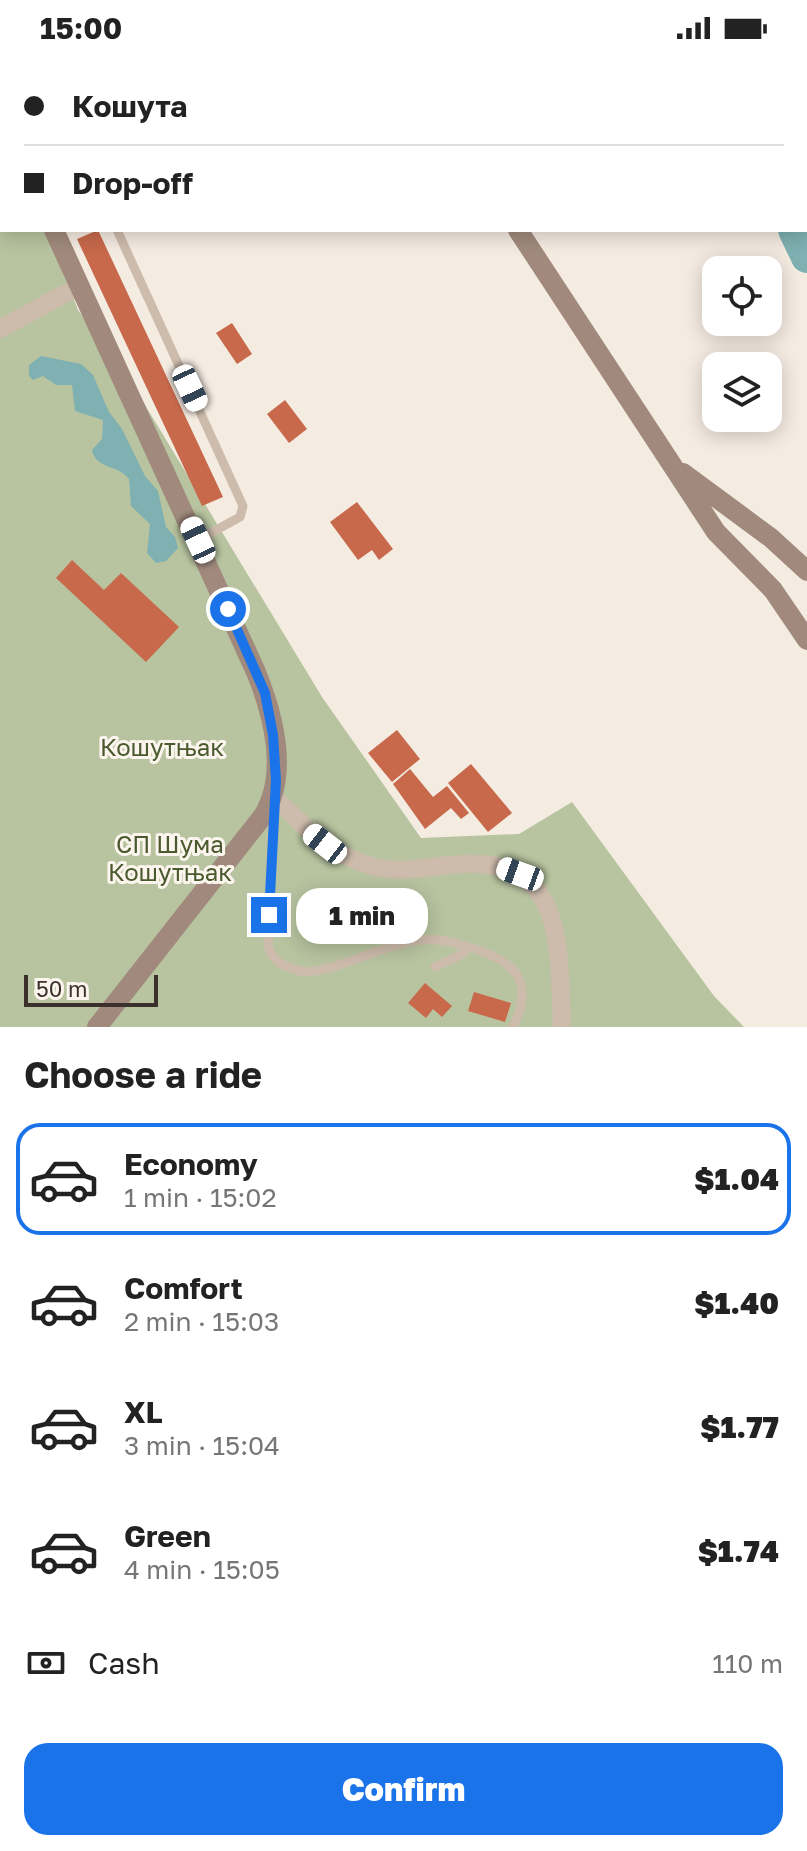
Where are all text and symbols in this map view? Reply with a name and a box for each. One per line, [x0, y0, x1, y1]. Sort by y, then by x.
text: 15:00 [40, 10, 122, 46]
text: Кошута [72, 88, 188, 124]
text: Drop-off [72, 165, 193, 201]
map controls [702, 256, 782, 432]
button: locate [702, 256, 782, 336]
button: layers [702, 352, 782, 432]
car [169, 361, 211, 415]
car [177, 513, 219, 567]
route start [210, 591, 246, 627]
park label: Кошутњак [100, 732, 224, 761]
car [299, 820, 351, 868]
park label: СП Шума Кошутњак [108, 829, 232, 886]
car [493, 855, 547, 893]
callout: 1 min [297, 887, 429, 943]
route end [251, 897, 287, 933]
text: 1 min [329, 900, 395, 931]
scale bar [24, 971, 158, 1007]
text: 50 m [36, 975, 87, 1002]
text: Choose a ride [24, 1053, 262, 1096]
icon: car [28, 1143, 100, 1215]
text: Economy [124, 1146, 258, 1182]
text: $1.04 [694, 1161, 779, 1197]
text: 1 min · 15:02 [124, 1182, 277, 1213]
icon: car [28, 1267, 100, 1339]
text: Comfort [124, 1270, 243, 1306]
text: $1.40 [694, 1285, 779, 1321]
text: 2 min · 15:03 [124, 1306, 279, 1337]
icon: car [28, 1391, 100, 1463]
text: XL [124, 1394, 163, 1430]
text: $1.77 [700, 1409, 779, 1445]
text: 3 min · 15:04 [124, 1430, 280, 1461]
icon: car [28, 1515, 100, 1587]
text: Green [124, 1518, 211, 1554]
text: $1.74 [698, 1533, 779, 1569]
text: 4 min · 15:05 [124, 1554, 280, 1585]
icon: cash [24, 1641, 68, 1685]
text: Cash [88, 1645, 160, 1681]
text: 110 m [712, 1648, 783, 1679]
button: Confirm [24, 1743, 783, 1835]

